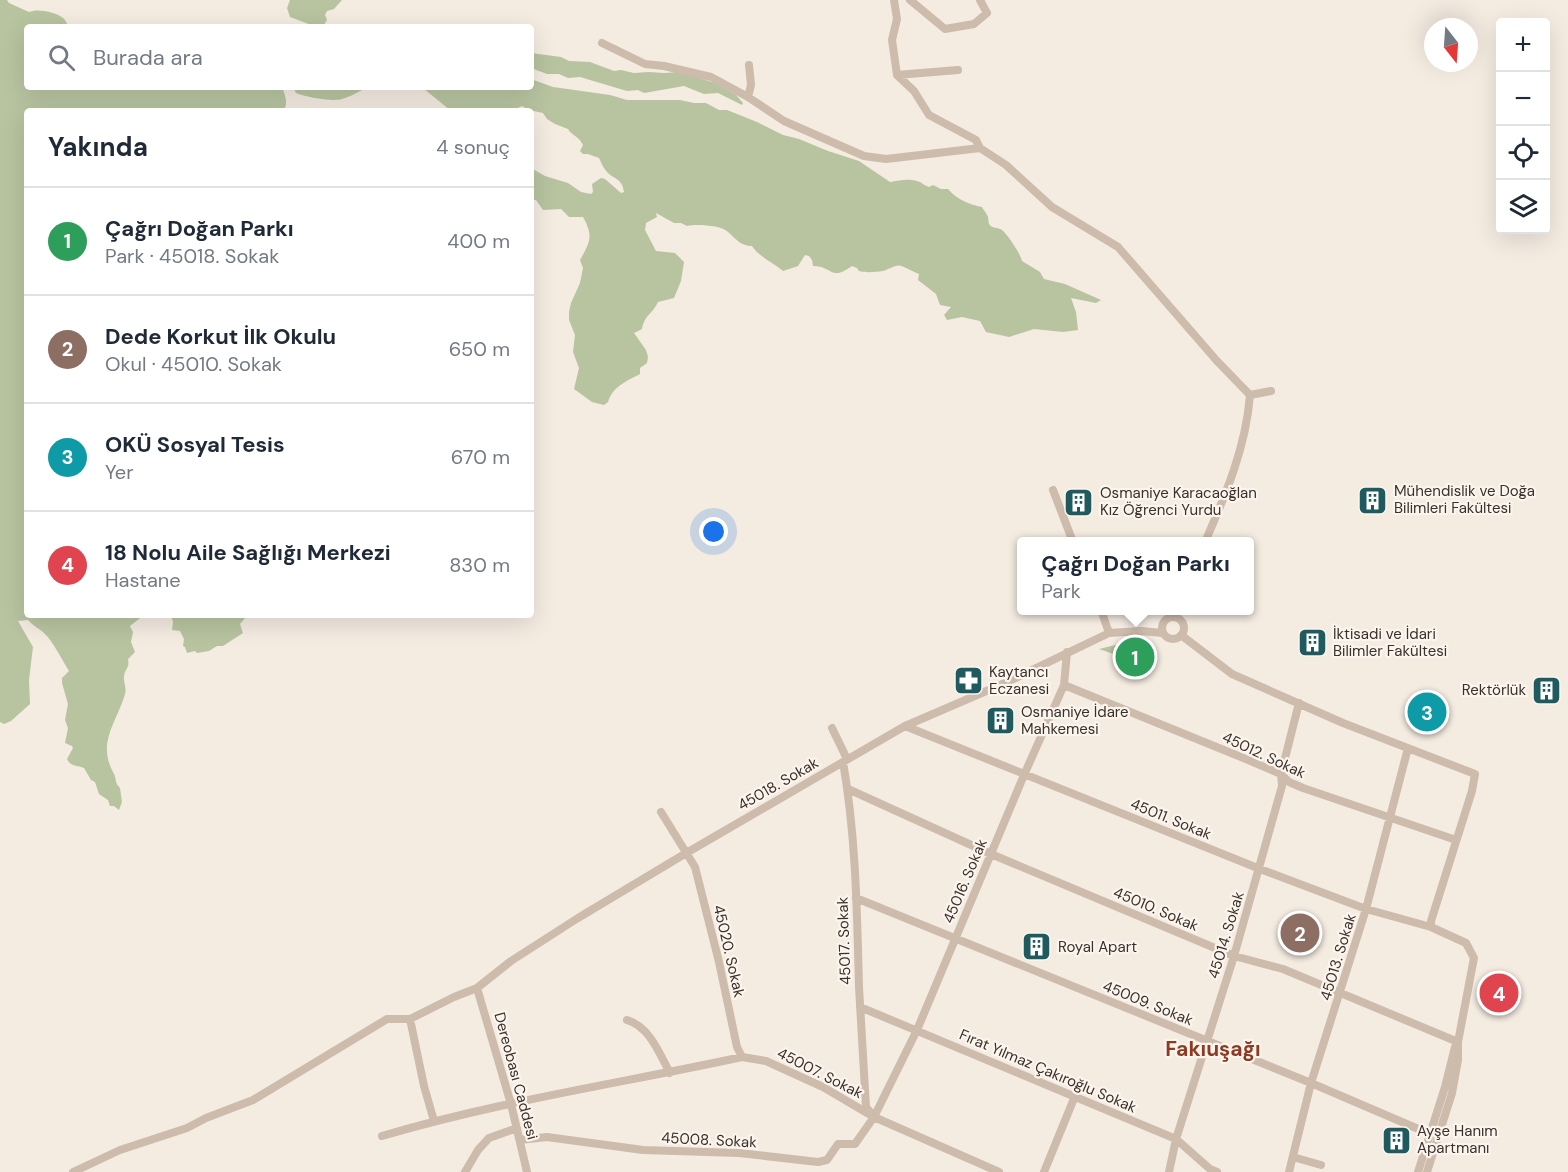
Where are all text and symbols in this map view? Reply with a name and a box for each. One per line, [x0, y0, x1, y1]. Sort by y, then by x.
north arrow [1424, 18, 1478, 72]
map controls [1496, 18, 1550, 234]
button: + [1496, 18, 1550, 72]
search box [24, 24, 534, 90]
icon: search [45, 41, 78, 74]
text: Burada ara [93, 43, 203, 72]
button: − [1496, 72, 1550, 126]
button: locate [1496, 126, 1550, 180]
text: Yakında [48, 130, 148, 164]
text: 4 sonuç [436, 134, 510, 160]
button: layers [1496, 180, 1550, 234]
text: Çağrı Doğan Parkı [105, 214, 294, 243]
text: 1 [64, 228, 71, 254]
text: 400 m [447, 228, 510, 254]
text: Park · 45018. Sokak [105, 243, 279, 269]
text: Dede Korkut İlk Okulu [105, 322, 336, 351]
text: 2 [62, 336, 73, 362]
text: 650 m [449, 336, 510, 362]
text: Okul · 45010. Sokak [105, 351, 282, 377]
text: OKÜ Sosyal Tesis [105, 430, 285, 459]
text: 3 [61, 444, 74, 470]
text: 670 m [451, 444, 510, 470]
text: Yer [105, 459, 134, 485]
place label: Mühendislik ve Doğa Bilimleri Fakültesi [1394, 481, 1535, 518]
place label: Osmaniye Karacaoğlan Kız Öğrenci Yurdu [1100, 483, 1257, 520]
building icon: Mühendislik ve Doğa Bilimleri Fakültesi [1357, 484, 1389, 516]
building icon: Osmaniye Karacaoğlan Kız Öğrenci Yurdu [1063, 486, 1095, 518]
your location [699, 517, 728, 546]
popup [1017, 537, 1254, 615]
text: 18 Nolu Aile Sağlığı Merkezi [105, 538, 391, 567]
text: Çağrı Doğan Parkı [1041, 549, 1230, 578]
text: 4 [61, 552, 74, 578]
text: 830 m [449, 552, 510, 578]
text: Hastane [105, 567, 181, 593]
text: Park [1041, 578, 1081, 604]
place label: İktisadi ve İdari Bilimler Fakültesi [1333, 624, 1447, 661]
building icon: İktisadi ve İdari Bilimler Fakültesi [1296, 627, 1328, 659]
pin: 1 [1116, 634, 1154, 680]
place label: Kaytancı Eczanesi [989, 662, 1049, 699]
pharmacy icon: Kaytancı Eczanesi [952, 665, 984, 697]
building icon: Rektörlük [1531, 674, 1563, 706]
place label: Rektörlük [1462, 680, 1526, 700]
pin: 3 [1408, 690, 1446, 734]
place label: Osmaniye İdare Mahkemesi [1021, 702, 1129, 739]
building icon: Osmaniye İdare Mahkemesi [984, 705, 1016, 737]
street label: 45012. Sokak [1219, 727, 1309, 783]
street label: 45018. Sokak [734, 753, 822, 815]
street label: 45011. Sokak [1128, 794, 1215, 844]
street label: 45016. Sokak [938, 835, 992, 926]
street label: 45010. Sokak [1110, 882, 1202, 936]
street label: 45014. Sokak [1203, 889, 1249, 981]
street label: 45017. Sokak [832, 896, 856, 985]
street label: 45020. Sokak [709, 903, 749, 1000]
pin: 2 [1280, 910, 1320, 956]
street label: 45013. Sokak [1315, 911, 1361, 1003]
building icon: Royal Apart [1021, 931, 1053, 963]
place label: Royal Apart [1058, 937, 1137, 957]
pin: 4 [1480, 970, 1518, 1016]
street label: 45009. Sokak [1100, 976, 1196, 1030]
street label: Dereobası Caddesi [489, 1010, 543, 1142]
street label: Fırat Yılmaz Çakıroğlu Sokak [956, 1025, 1140, 1118]
district label: Fakıuşağı [1165, 1035, 1261, 1063]
street label: 45007. Sokak [774, 1043, 867, 1103]
place label: Ayşe Hanım Apartmanı [1417, 1121, 1498, 1158]
building icon: Ayşe Hanım Apartmanı [1380, 1124, 1412, 1156]
street label: 45008. Sokak [661, 1128, 758, 1153]

